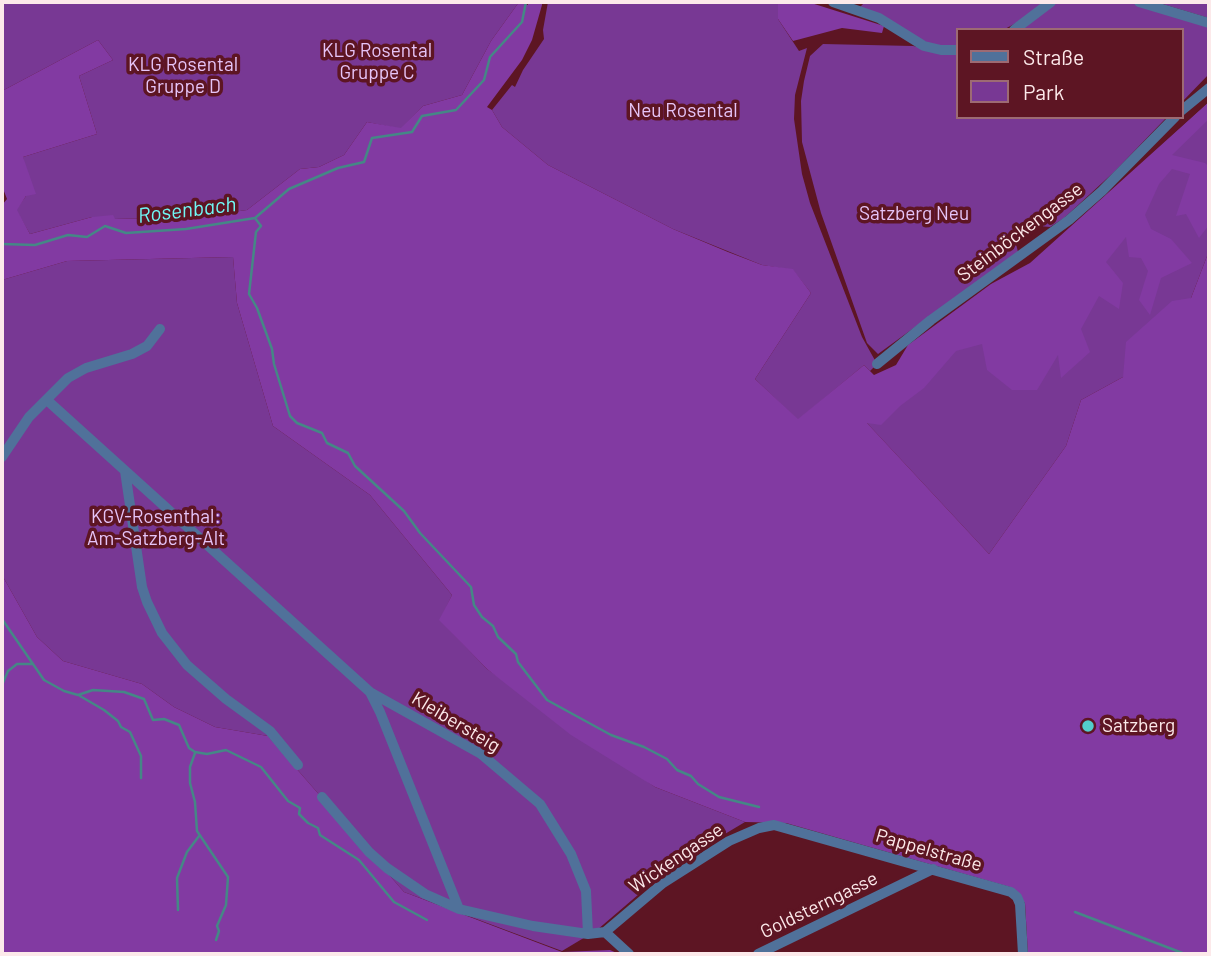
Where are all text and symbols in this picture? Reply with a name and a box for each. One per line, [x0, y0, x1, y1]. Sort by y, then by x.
legend [956, 28, 1183, 119]
park label: KLG Rosental Gruppe C [322, 40, 432, 84]
text: Straße [1023, 44, 1084, 69]
park label: KLG Rosental Gruppe D [128, 54, 238, 98]
text: Park [1023, 79, 1064, 104]
park label: Neu Rosental [628, 100, 738, 122]
street label: Steinböckengasse [953, 178, 1087, 286]
water label: Rosenbach [136, 191, 238, 229]
park label: Satzberg Neu [859, 203, 969, 225]
park label: KGV-Rosenthal: Am-Satzberg-Alt [87, 506, 225, 550]
street label: Kleibersteig [408, 687, 504, 757]
place label: Satzberg [1102, 715, 1175, 737]
marker: Satzberg [1080, 718, 1096, 734]
street label: Wickengasse [624, 818, 728, 898]
street label: Pappelstraße [873, 824, 985, 876]
street label: Goldsterngasse [757, 867, 881, 943]

